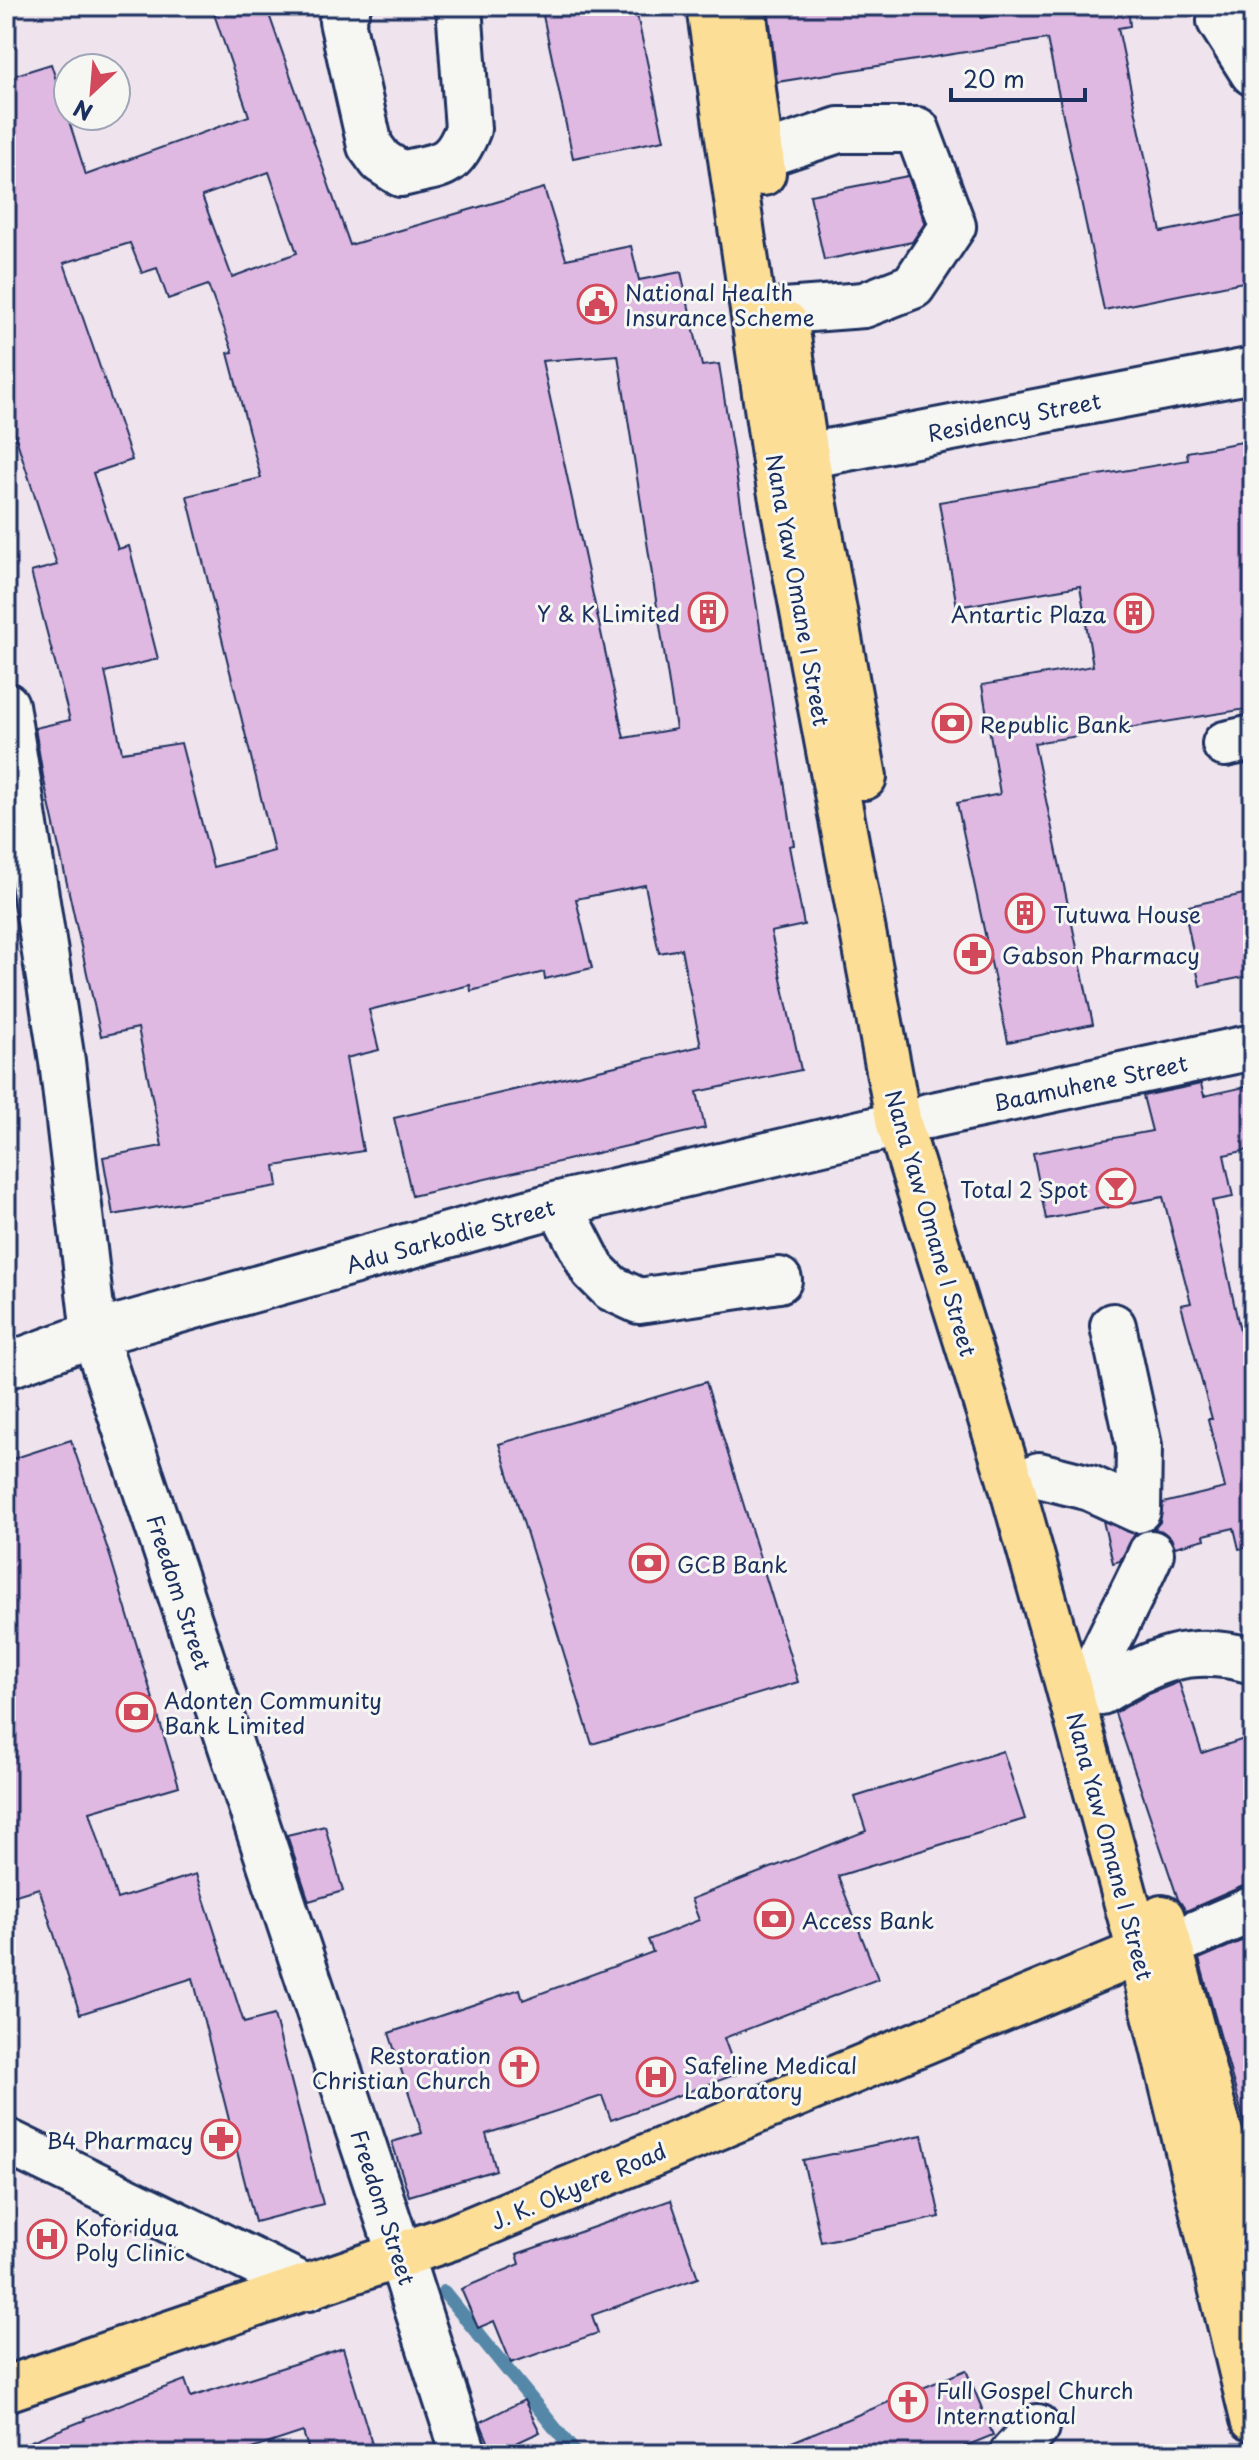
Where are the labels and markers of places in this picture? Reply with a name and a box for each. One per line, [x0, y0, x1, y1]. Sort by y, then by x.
place label: National Health Insurance Scheme [625, 275, 815, 333]
public building icon: National Health Insurance Scheme [576, 283, 618, 325]
building icon: Y & K Limited [687, 591, 729, 633]
building icon: Antartic Plaza [1113, 592, 1155, 634]
place label: Y & K Limited [537, 596, 680, 629]
place label: Antartic Plaza [951, 597, 1106, 630]
bank icon: Republic Bank [931, 702, 973, 744]
place label: Republic Bank [980, 707, 1131, 740]
building icon: Tutuwa House [1004, 892, 1046, 934]
place label: Tutuwa House [1053, 897, 1201, 930]
pharmacy icon: Gabson Pharmacy [953, 933, 995, 975]
place label: Gabson Pharmacy [1002, 938, 1200, 971]
bar icon: Total 2 Spot [1095, 1167, 1137, 1209]
place label: Total 2 Spot [960, 1172, 1088, 1205]
bank icon: GCB Bank [628, 1542, 670, 1584]
place label: GCB Bank [677, 1547, 788, 1580]
place label: Adonten Community Bank Limited [164, 1683, 382, 1741]
bank icon: Adonten Community Bank Limited [115, 1691, 157, 1733]
bank icon: Access Bank [753, 1898, 795, 1940]
place label: Access Bank [802, 1903, 934, 1936]
place label: Restoration Christian Church [312, 2038, 491, 2096]
church icon: Restoration Christian Church [498, 2046, 540, 2088]
place label: Safeline Medical Laboratory [684, 2048, 857, 2106]
hospital icon: Safeline Medical Laboratory [635, 2056, 677, 2098]
pharmacy icon: B4 Pharmacy [200, 2118, 242, 2160]
place label: B4 Pharmacy [47, 2123, 193, 2156]
place label: Koforidua Poly Clinic [75, 2210, 185, 2268]
hospital icon: Koforidua Poly Clinic [26, 2218, 68, 2260]
place label: Full Gospel Church International [936, 2373, 1134, 2431]
church icon: Full Gospel Church International [887, 2381, 929, 2423]

